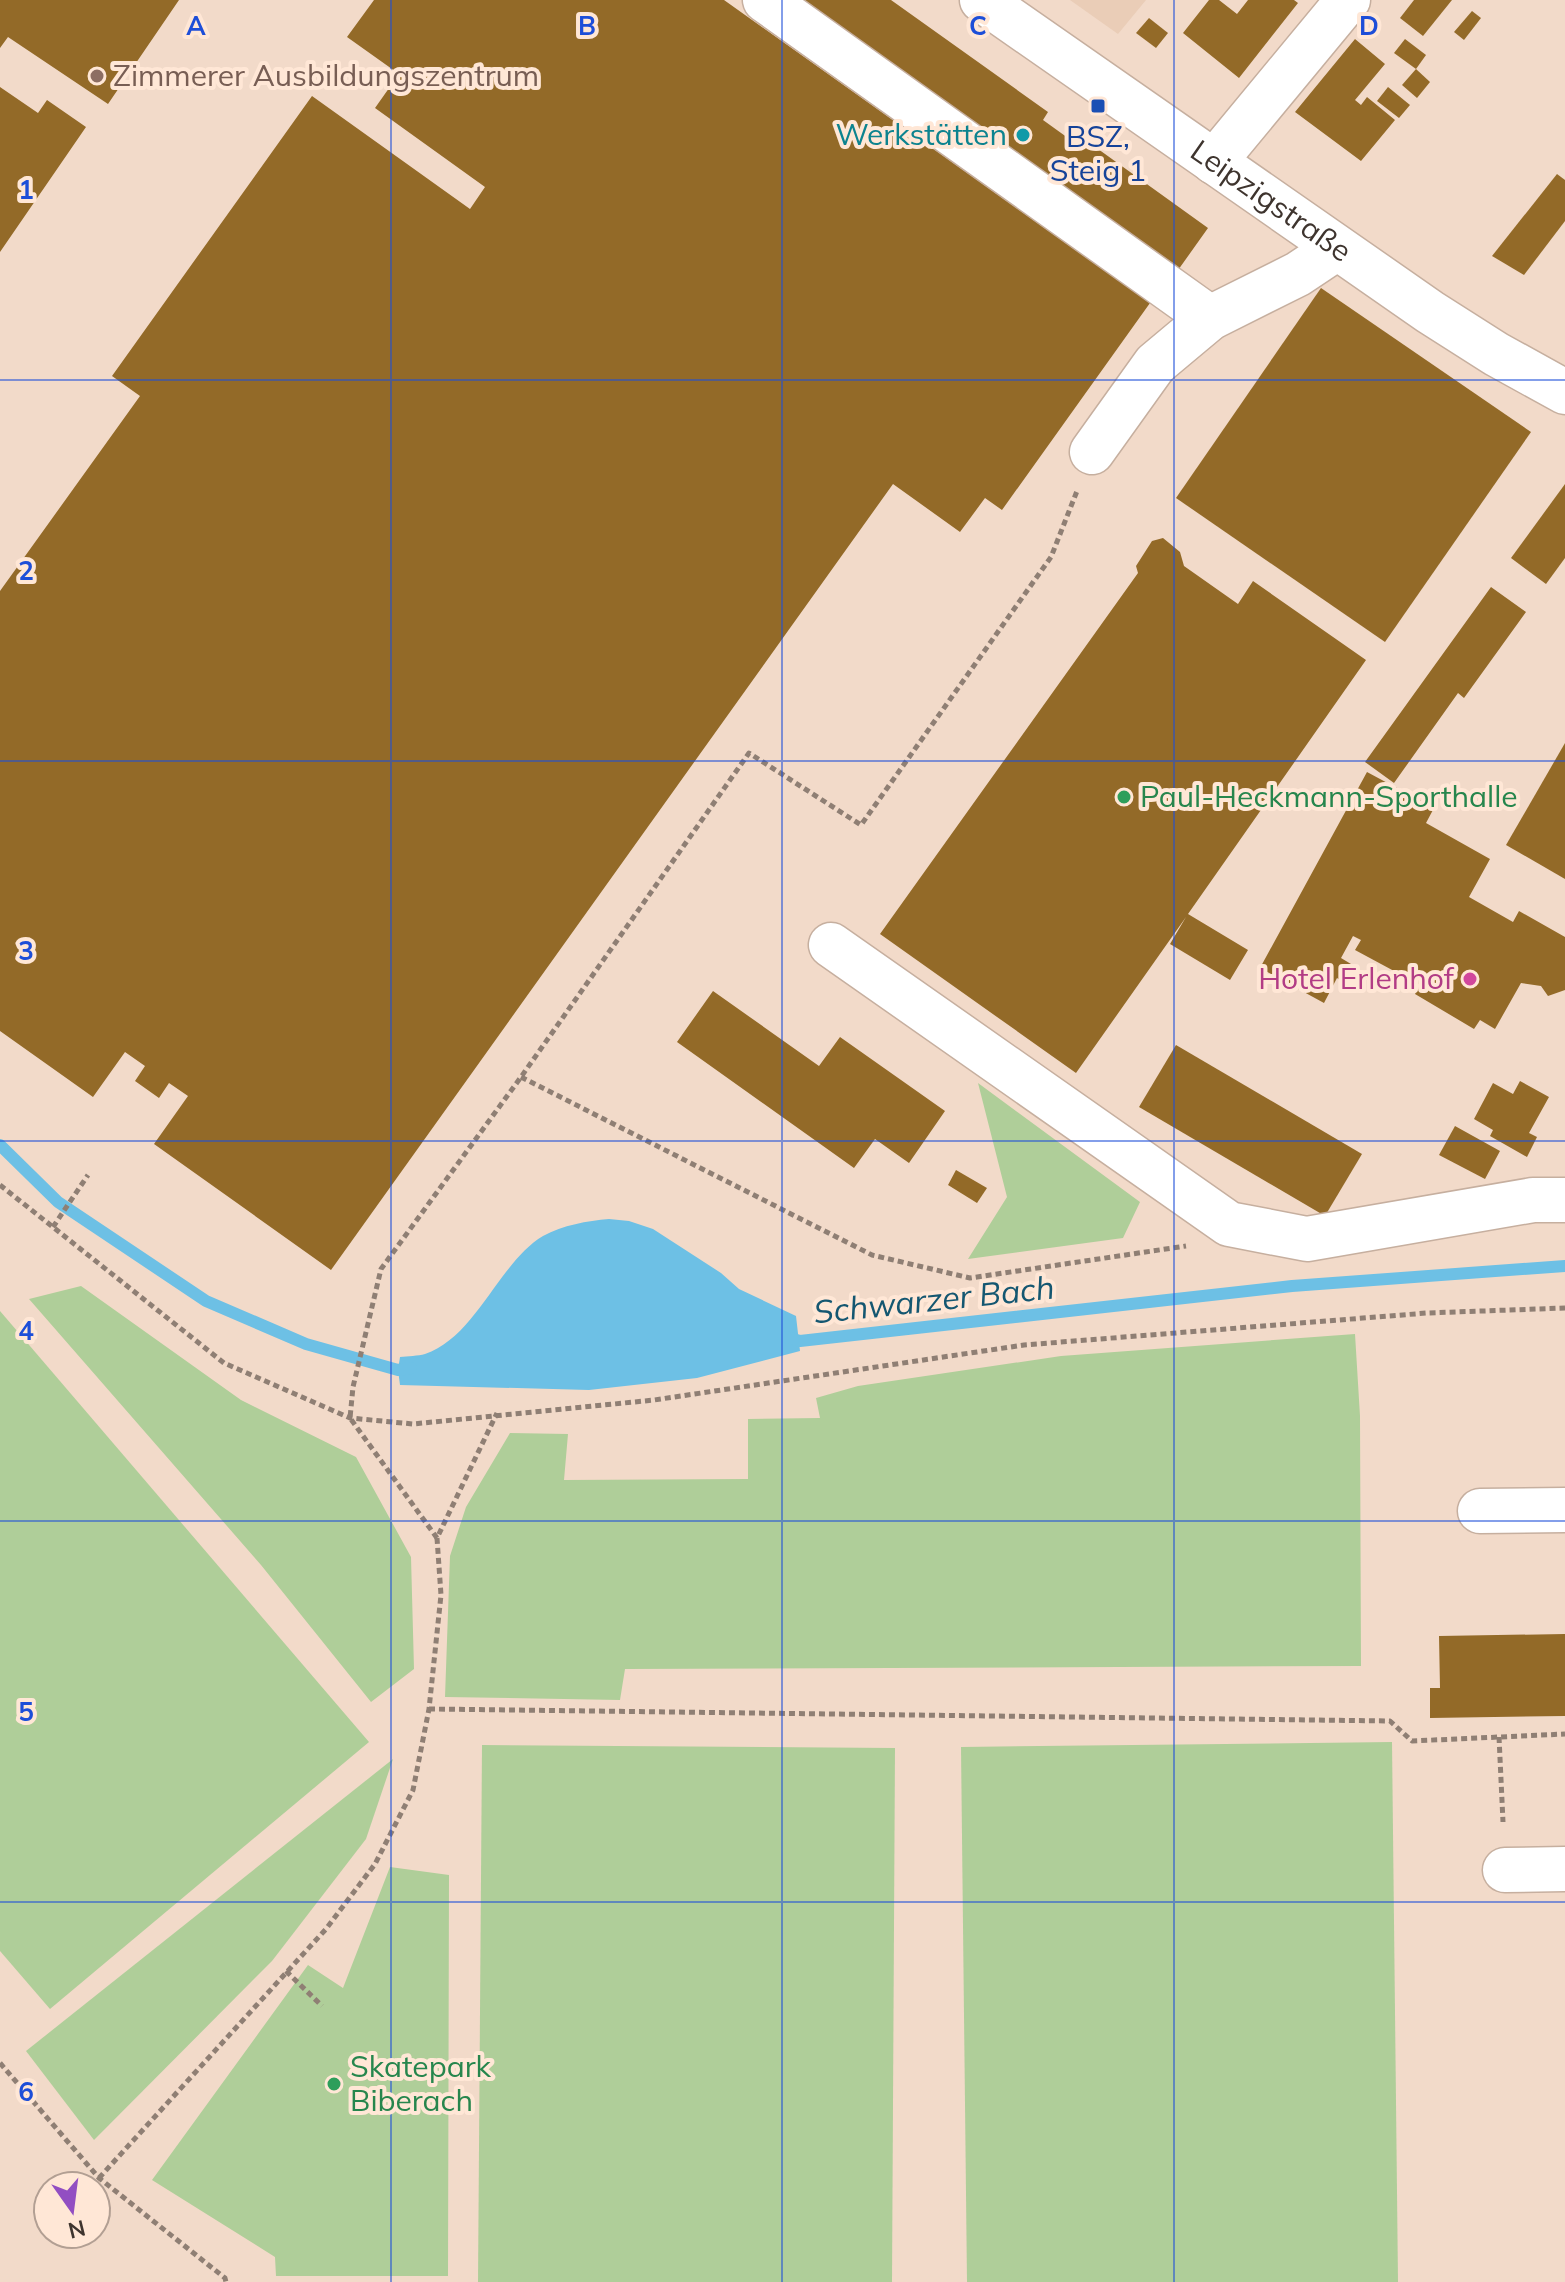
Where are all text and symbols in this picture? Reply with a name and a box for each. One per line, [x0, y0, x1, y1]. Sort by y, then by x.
text: A [186, 9, 206, 42]
text: B [578, 9, 596, 42]
text: C [969, 9, 987, 42]
text: D [1359, 9, 1379, 42]
place label: Zimmerer Ausbildungszentrum [113, 56, 539, 94]
marker: Zimmerer Ausbildungszentrum [88, 67, 106, 85]
marker: BSZ, Steig 1 [1089, 97, 1107, 115]
place label: Werkstätten [835, 115, 1007, 153]
place label: BSZ, Steig 1 [1050, 117, 1146, 189]
marker: Werkstätten [1014, 126, 1032, 144]
street label: Leipzigstraße [1184, 131, 1359, 270]
text: 1 [18, 173, 34, 206]
text: 2 [18, 554, 34, 587]
place label: Paul-Heckmann-Sporthalle [1140, 777, 1518, 815]
marker: Paul-Heckmann-Sporthalle [1115, 788, 1133, 806]
text: 3 [18, 934, 34, 967]
place label: Hotel Erlenhof [1258, 959, 1455, 997]
marker: Hotel Erlenhof [1461, 970, 1479, 988]
water label: Schwarzer Bach [811, 1266, 1056, 1332]
text: 4 [18, 1314, 34, 1347]
text: 5 [18, 1695, 34, 1728]
place label: Skatepark Biberach [350, 2047, 492, 2119]
text: 6 [18, 2075, 34, 2108]
marker: Skatepark Biberach [325, 2075, 343, 2093]
north arrow [32, 2170, 112, 2250]
text: N [65, 2214, 88, 2245]

